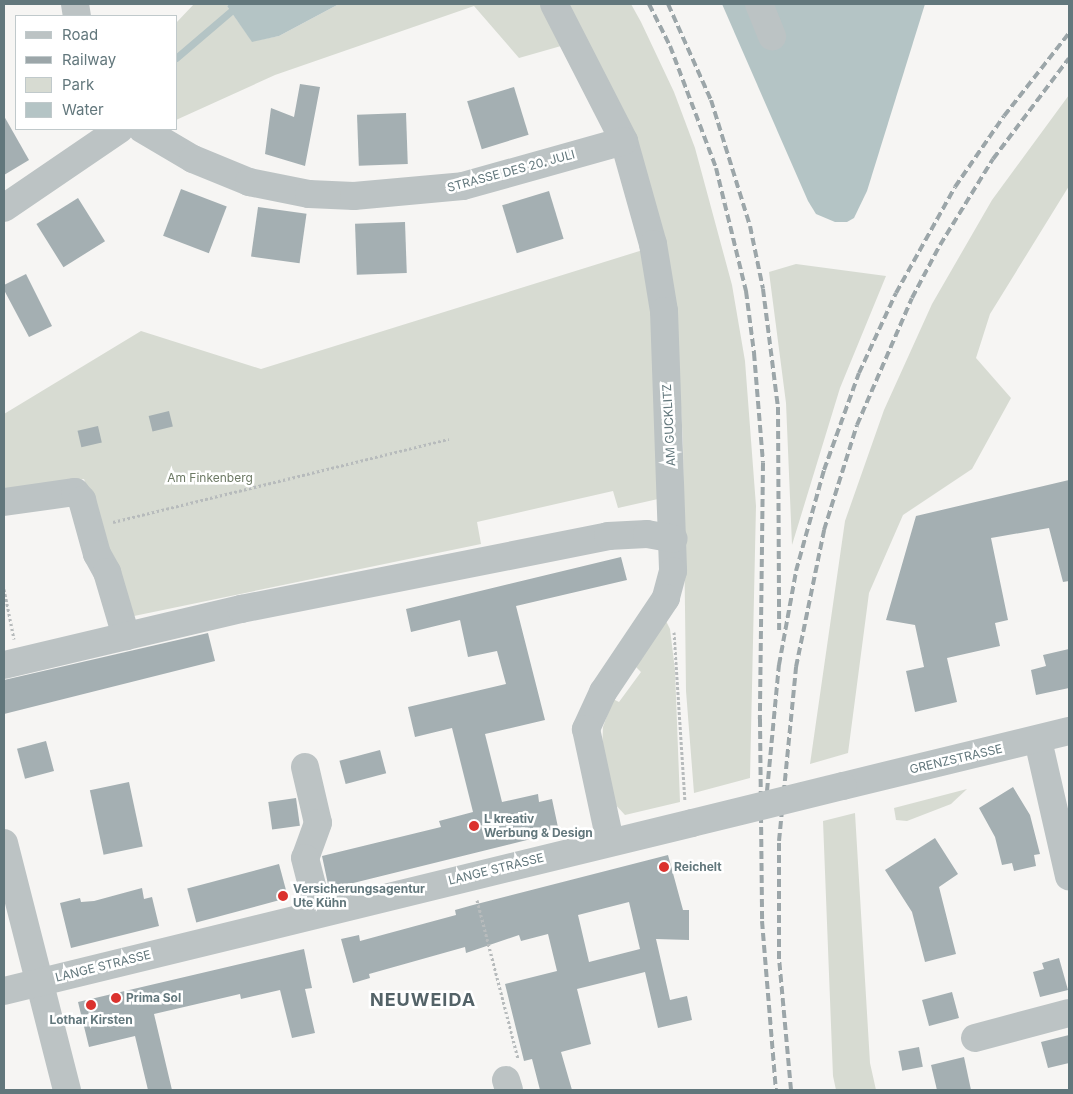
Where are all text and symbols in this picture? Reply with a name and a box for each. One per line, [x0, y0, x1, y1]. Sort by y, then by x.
legend [15, 15, 178, 130]
text: Road [62, 25, 98, 44]
text: Railway [62, 50, 116, 69]
text: Park [62, 75, 94, 94]
text: Water [62, 100, 104, 119]
street label: STRASSE DES 20. JULI [446, 147, 576, 195]
street label: AM GUCKLITZ [660, 383, 678, 467]
park label: Am Finkenberg [167, 471, 253, 485]
street label: GRENZSTRASSE [908, 741, 1004, 777]
place label: L kreativ Werbung & Design [484, 812, 593, 840]
marker: L kreativ Werbung & Design [468, 820, 480, 832]
street label: LANGE STRASSE [447, 850, 545, 888]
place label: Reichelt [674, 860, 722, 874]
marker: Reichelt [658, 861, 670, 873]
place label: Versicherungsagentur Ute Kühn [293, 882, 425, 910]
marker: Versicherungsagentur Ute Kühn [277, 890, 289, 902]
street label: LANGE STRASSE [54, 947, 152, 985]
district label: NEUWEIDA [369, 989, 477, 1011]
place label: Prima Sol [126, 991, 181, 1005]
marker: Prima Sol [110, 992, 122, 1004]
marker: Lothar Kirsten [85, 999, 97, 1011]
place label: Lothar Kirsten [49, 1013, 133, 1027]

